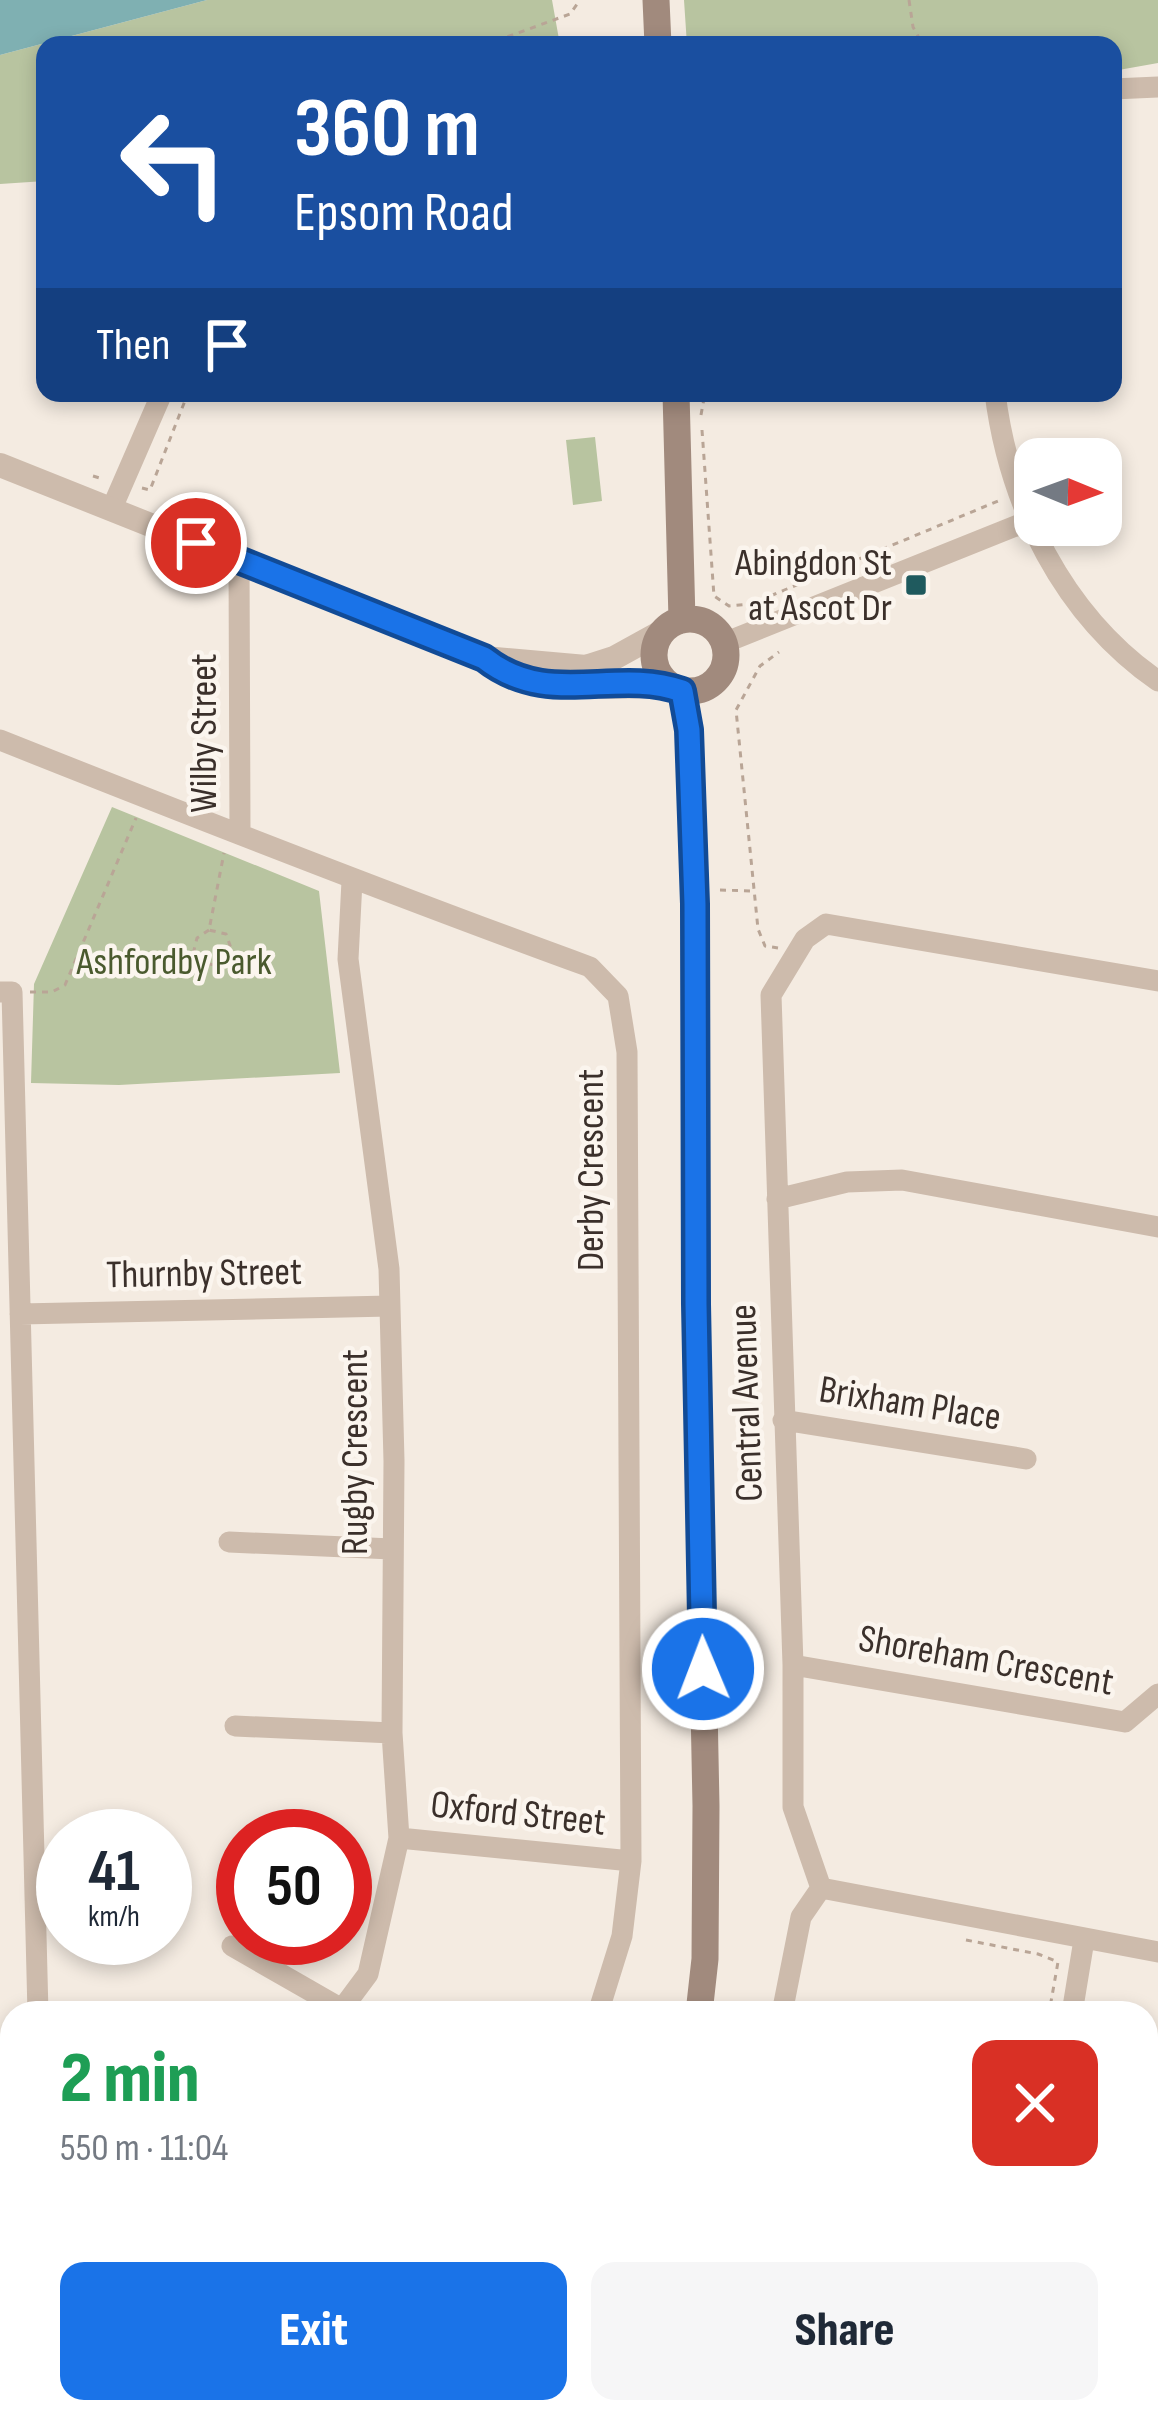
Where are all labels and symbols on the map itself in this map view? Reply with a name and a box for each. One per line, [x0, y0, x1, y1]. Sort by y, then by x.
north arrow [1014, 438, 1122, 546]
pin [145, 492, 247, 594]
place label: Abingdon St at Ascot Dr [734, 540, 892, 632]
marker: Abingdon St at Ascot Dr [903, 572, 929, 598]
street label: Wilby Street [181, 653, 228, 813]
park label: Ashfordby Park [75, 939, 272, 986]
street label: Derby Crescent [568, 1069, 615, 1271]
street label: Thurnby Street [106, 1249, 302, 1299]
street label: Central Avenue [720, 1303, 774, 1503]
street label: Rugby Crescent [332, 1349, 379, 1555]
street label: Brixham Place [816, 1366, 1004, 1442]
position arrow [640, 1606, 766, 1732]
street label: Shoreham Crescent [855, 1615, 1117, 1707]
street label: Oxford Street [428, 1781, 608, 1847]
speed limit sign: 50 [216, 1809, 372, 1965]

